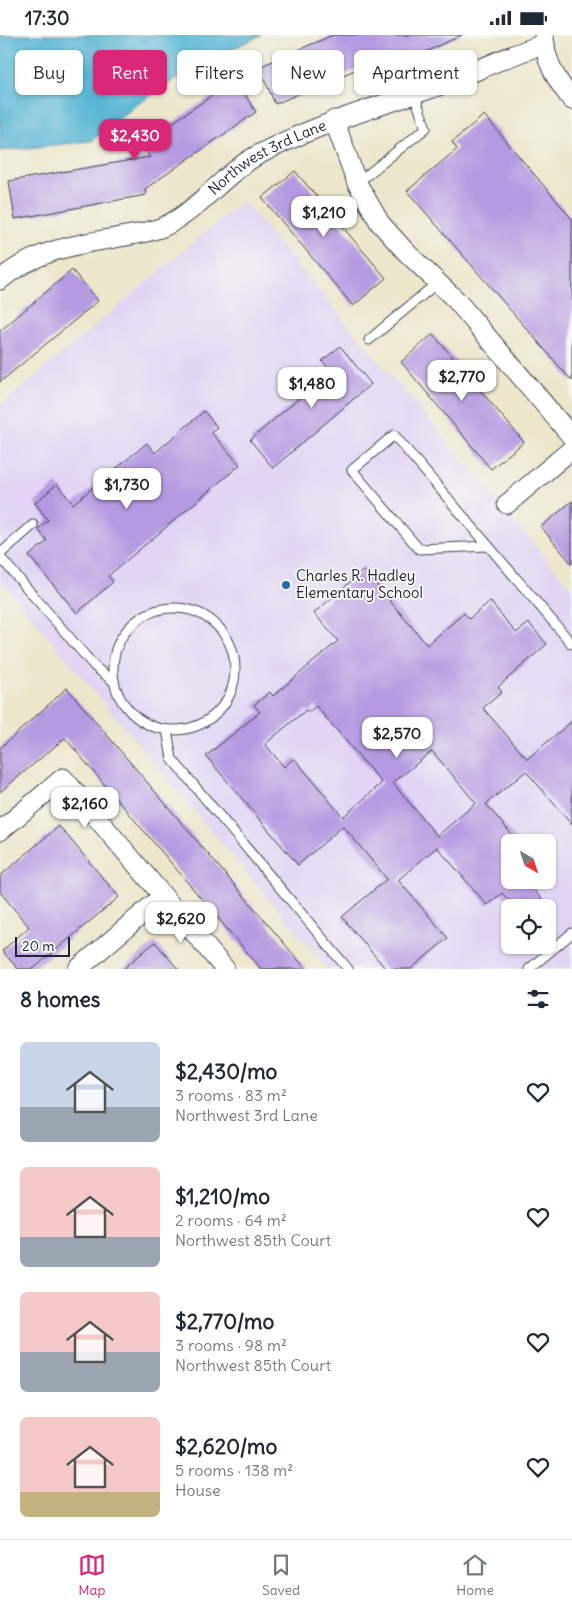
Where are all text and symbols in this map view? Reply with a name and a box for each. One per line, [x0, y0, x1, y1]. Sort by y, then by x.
text: 17:30 [25, 6, 69, 30]
chip: Buy [15, 50, 83, 95]
chip: Rent [93, 50, 167, 95]
chip: Filters [177, 50, 262, 95]
chip: New [272, 50, 344, 95]
chip: Apartment [354, 50, 477, 95]
street label: Northwest 3rd Lane [204, 115, 329, 199]
pin: $2,430 [94, 119, 176, 161]
text: $2,430 [110, 125, 160, 145]
pin: $1,210 [283, 195, 365, 238]
text: $1,210 [302, 202, 346, 222]
pin: $2,770 [421, 359, 503, 402]
text: $2,770 [438, 366, 486, 386]
pin: $1,480 [271, 367, 353, 409]
text: $1,480 [289, 373, 336, 393]
pin: $1,730 [86, 467, 168, 510]
text: $1,730 [104, 474, 150, 494]
place label: Charles R. Hadley Elementary School [296, 566, 423, 602]
marker: Charles R. Hadley Elementary School [280, 579, 292, 591]
pin: $2,570 [356, 717, 438, 759]
text: $2,570 [373, 723, 421, 743]
pin: $2,160 [44, 787, 126, 829]
text: $2,160 [62, 793, 108, 813]
north arrow [501, 834, 556, 889]
map controls [501, 834, 556, 954]
button: locate [501, 899, 556, 954]
pin: $2,620 [140, 901, 222, 944]
text: $2,620 [156, 908, 206, 928]
scale bar [15, 934, 70, 957]
text: 20 m [22, 937, 55, 955]
icon: filters [524, 985, 552, 1013]
text: 8 homes [20, 986, 100, 1013]
text: $2,430/mo [175, 1058, 277, 1085]
icon: home [60, 1062, 120, 1122]
icon: heart [524, 1078, 552, 1106]
text: 3 rooms · 83 m² [175, 1085, 287, 1105]
text: Northwest 3rd Lane [175, 1105, 318, 1125]
text: $1,210/mo [175, 1183, 270, 1210]
icon: home [60, 1187, 120, 1247]
icon: heart [524, 1203, 552, 1231]
text: 2 rooms · 64 m² [175, 1210, 287, 1230]
text: Northwest 85th Court [175, 1230, 331, 1250]
text: $2,770/mo [175, 1308, 274, 1335]
icon: home [60, 1312, 120, 1372]
icon: heart [524, 1328, 552, 1356]
text: 3 rooms · 98 m² [175, 1335, 287, 1355]
text: Northwest 85th Court [175, 1355, 331, 1375]
text: $2,620/mo [175, 1433, 277, 1460]
icon: home [60, 1437, 120, 1497]
icon: heart [524, 1453, 552, 1481]
text: 5 rooms · 138 m² [175, 1460, 293, 1480]
text: House [175, 1480, 221, 1500]
tab: Map [78, 1551, 106, 1599]
tab: Saved [262, 1551, 300, 1599]
tab: Home [456, 1551, 494, 1599]

